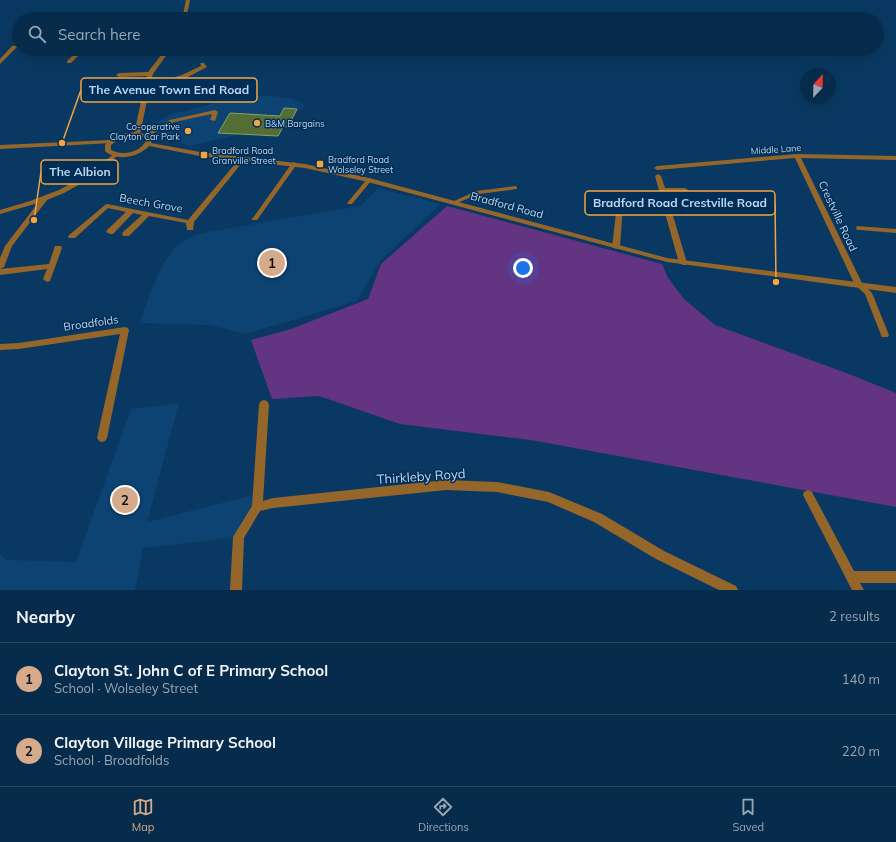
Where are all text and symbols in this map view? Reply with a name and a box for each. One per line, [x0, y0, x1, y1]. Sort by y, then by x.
search box [12, 12, 884, 56]
icon: search [26, 23, 48, 45]
text: Search here [58, 25, 140, 44]
north arrow [800, 68, 836, 104]
callout: The Avenue Town End Road [81, 78, 257, 102]
text: The Avenue Town End Road [89, 82, 249, 97]
marker: B&M Bargains [252, 118, 262, 128]
place label: B&M Bargains [265, 118, 325, 129]
place label: Co-operative Clayton Car Park [110, 121, 180, 143]
marker: Co-operative Clayton Car Park [183, 126, 193, 136]
street label: Middle Lane [750, 142, 802, 156]
place label: Bradford Road Granville Street [212, 145, 276, 166]
marker: Bradford Road Granville Street [199, 150, 209, 160]
place label: Bradford Road Wolseley Street [328, 154, 393, 176]
marker: Bradford Road Wolseley Street [315, 159, 325, 169]
callout: The Albion [41, 160, 118, 184]
text: The Albion [49, 164, 111, 179]
street label: Crestville Road [816, 178, 860, 254]
street label: Bradford Road [469, 189, 545, 221]
street label: Beech Grove [118, 191, 184, 215]
callout: Bradford Road Crestville Road [585, 191, 775, 215]
text: Bradford Road Crestville Road [593, 195, 767, 210]
pin: 1 [259, 248, 285, 278]
your location [513, 258, 533, 278]
street label: Broadfolds [63, 312, 119, 334]
street label: Thirkleby Royd [376, 465, 466, 487]
pin: 2 [112, 485, 138, 515]
text: Nearby [16, 606, 75, 627]
text: 2 results [829, 608, 880, 624]
text: Clayton St. John C of E Primary School [54, 661, 328, 680]
text: 1 [25, 671, 33, 687]
text: 140 m [842, 671, 880, 687]
text: School · Wolseley Street [54, 680, 198, 696]
text: Clayton Village Primary School [54, 733, 276, 752]
text: 2 [25, 743, 33, 759]
text: 220 m [842, 743, 880, 759]
text: School · Broadfolds [54, 752, 169, 768]
tab: Map [132, 796, 154, 834]
tab: Directions [418, 796, 469, 834]
tab: Saved [732, 796, 764, 834]

